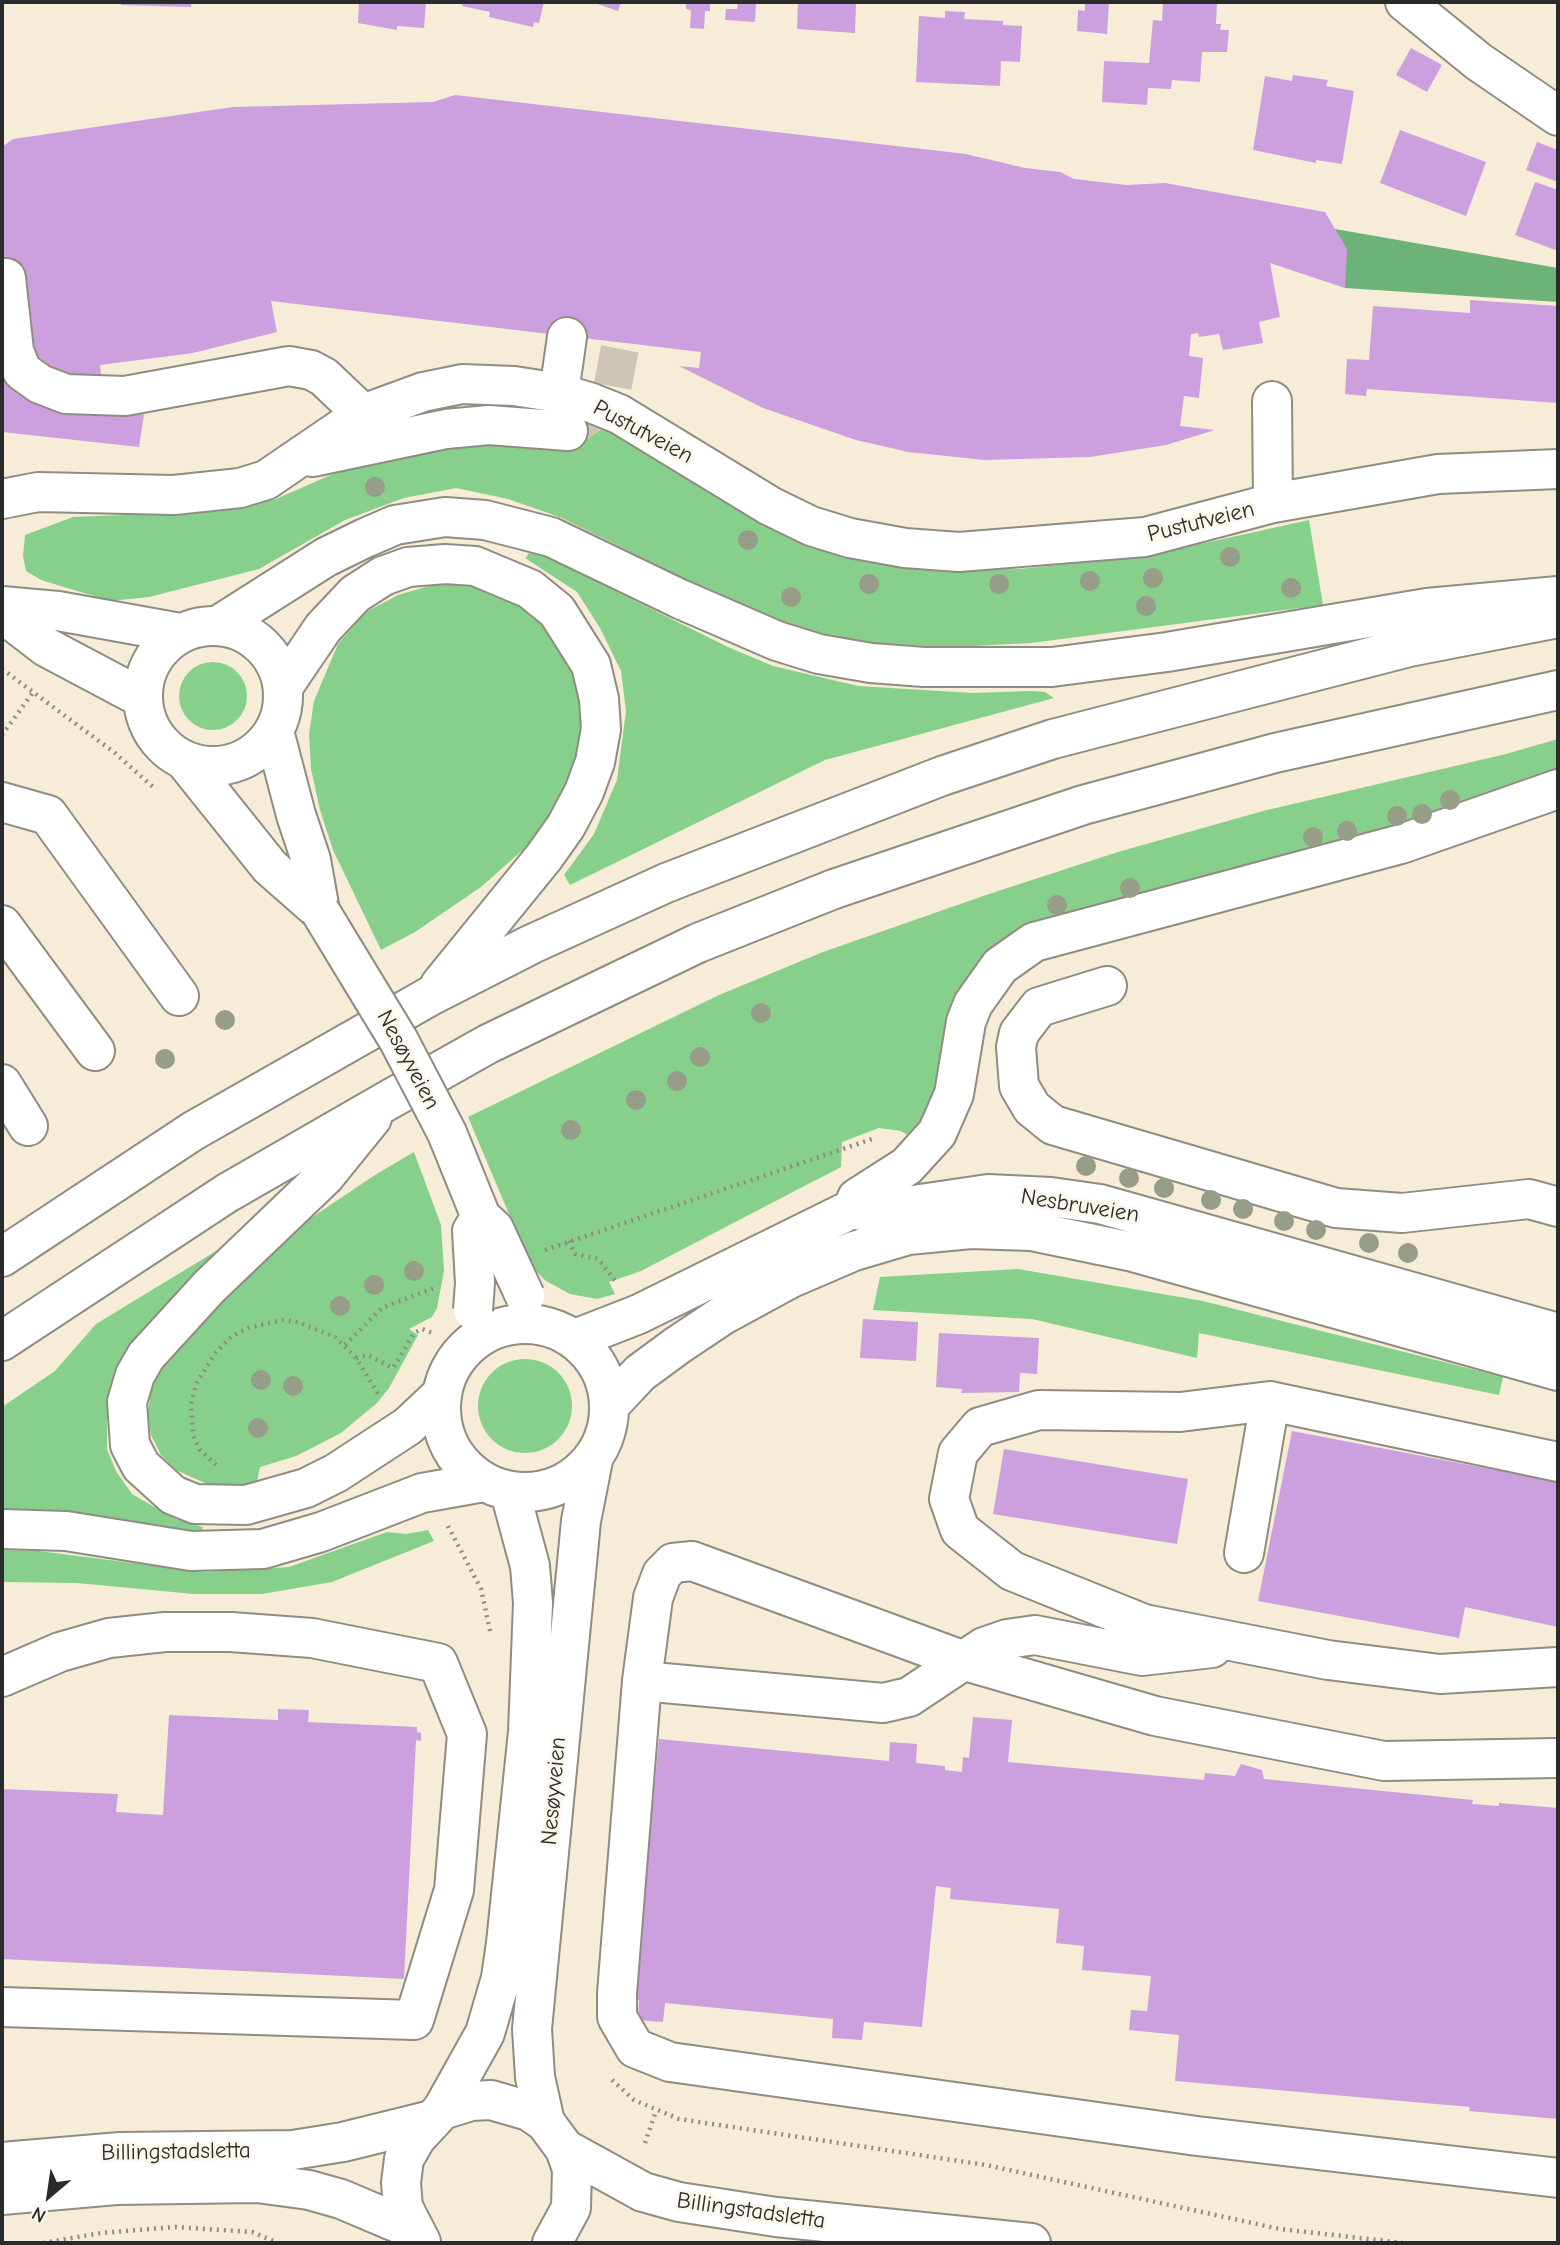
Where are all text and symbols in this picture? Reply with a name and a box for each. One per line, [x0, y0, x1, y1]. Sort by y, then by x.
street label: Pustutveien [588, 394, 698, 470]
street label: Pustutveien [1145, 495, 1257, 549]
street label: Nesøyveien [370, 1006, 446, 1114]
street label: Nesbruveien [1019, 1183, 1141, 1229]
street label: Nesøyveien [536, 1736, 572, 1846]
street label: Billingstadsletta [101, 2137, 251, 2167]
north arrow [14, 2161, 84, 2231]
street label: Billingstadsletta [675, 2187, 827, 2235]
text: N [28, 2202, 50, 2227]

